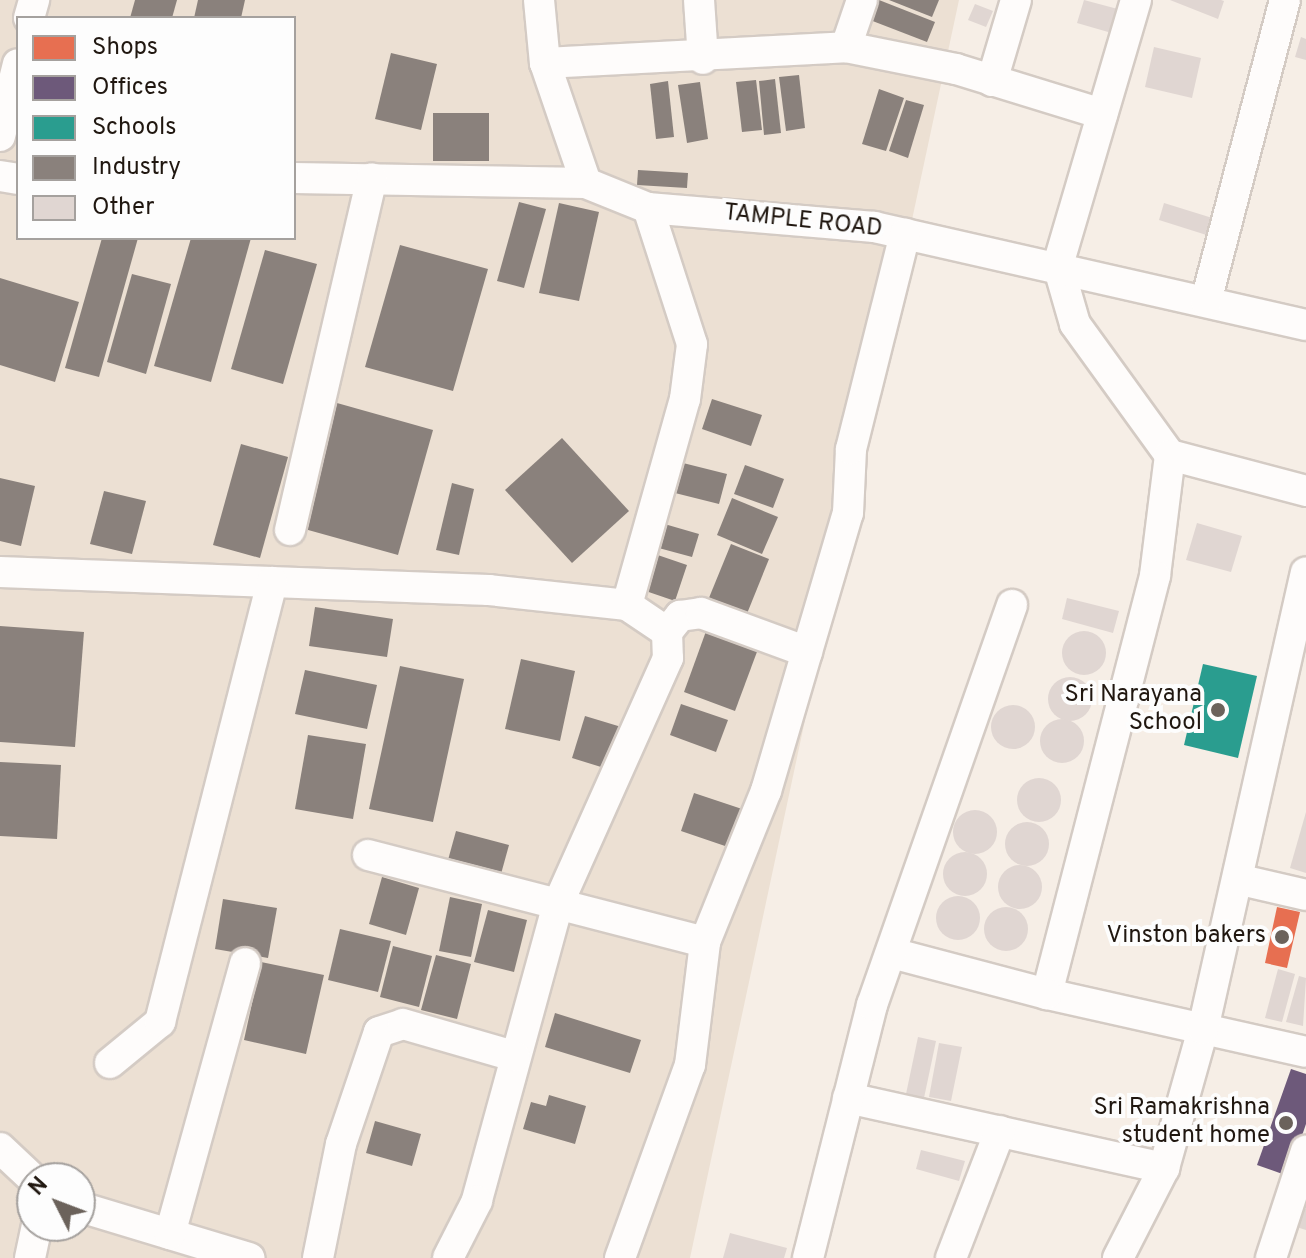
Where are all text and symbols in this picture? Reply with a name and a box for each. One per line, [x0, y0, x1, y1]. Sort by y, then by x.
legend [16, 16, 296, 240]
text: Shops [92, 33, 158, 63]
text: Offices [92, 73, 168, 103]
text: Schools [92, 113, 177, 143]
text: Industry [92, 153, 181, 183]
text: Other [92, 193, 154, 223]
street label: TAMPLE ROAD [722, 199, 884, 245]
place label: Sri Narayana School [1065, 682, 1202, 738]
marker: Sri Narayana School [1209, 701, 1227, 719]
place label: Vinston bakers [1106, 923, 1266, 951]
marker: Vinston bakers [1273, 928, 1291, 946]
place label: Sri Ramakrishna student home [1093, 1095, 1270, 1151]
marker: Sri Ramakrishna student home [1277, 1114, 1295, 1132]
north arrow [16, 1162, 96, 1242]
text: N [24, 1172, 55, 1202]

